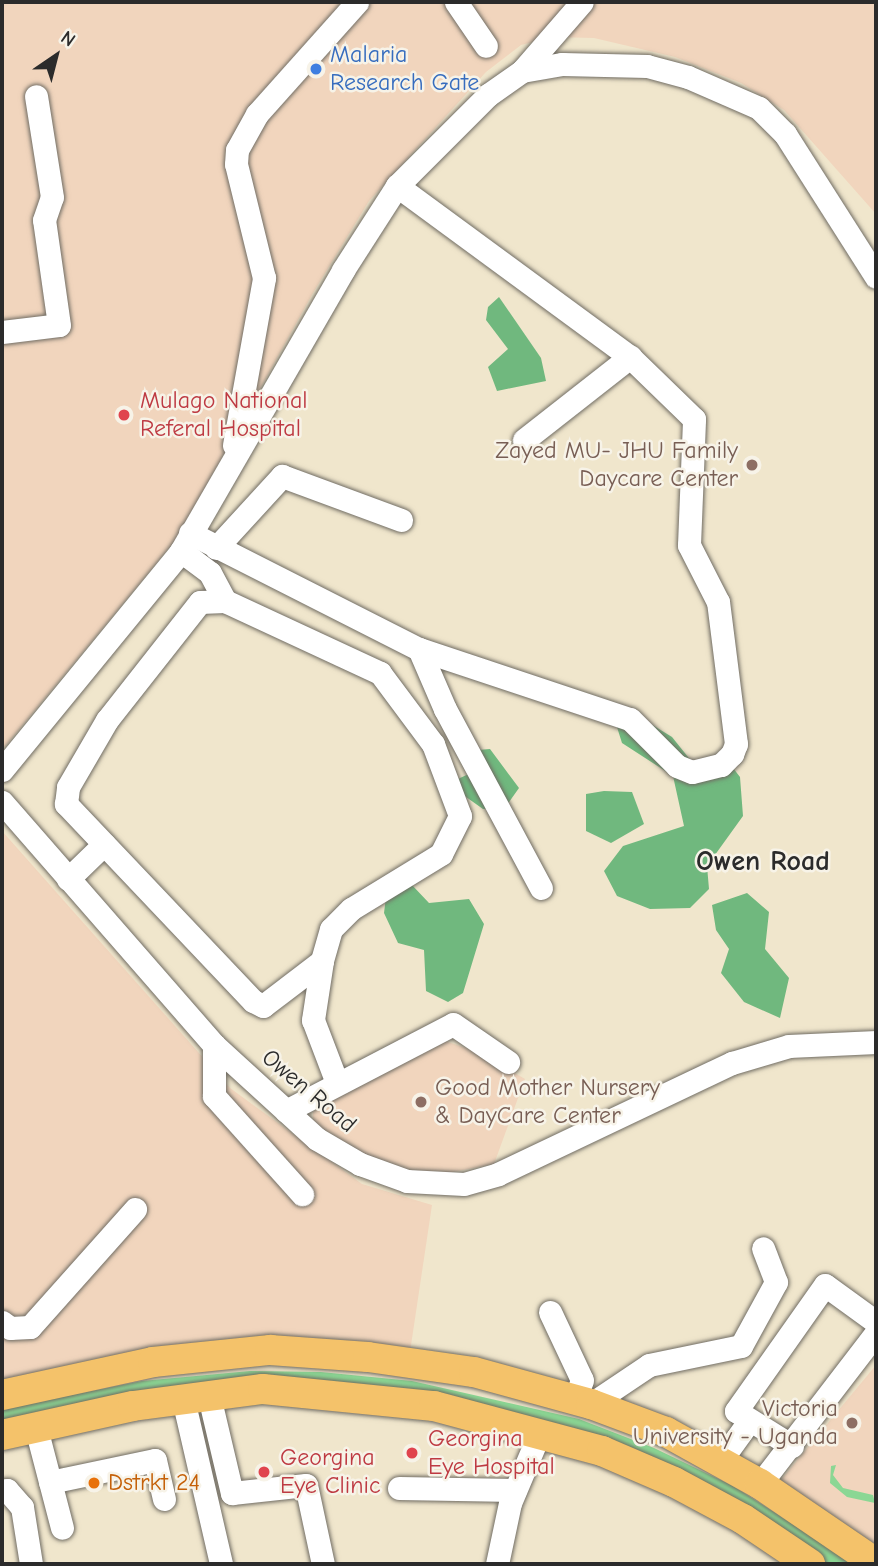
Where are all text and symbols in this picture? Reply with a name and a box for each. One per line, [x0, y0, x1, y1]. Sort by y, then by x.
north arrow [21, 21, 91, 91]
text: N [57, 26, 79, 51]
place label: Malaria Research Gate [330, 41, 479, 97]
marker: Malaria Research Gate [308, 61, 324, 77]
place label: Mulago National Referal Hospital [140, 387, 308, 443]
marker: Mulago National Referal Hospital [114, 405, 134, 425]
place label: Zayed MU- JHU Family Daycare Center [495, 437, 738, 493]
marker: Zayed MU- JHU Family Daycare Center [744, 457, 760, 473]
district label: Owen Road [696, 844, 830, 878]
street label: Owen Road [256, 1043, 362, 1139]
place label: Good Mother Nursery & DayCare Center [435, 1074, 660, 1130]
marker: Good Mother Nursery & DayCare Center [413, 1094, 429, 1110]
place label: Victoria University - Uganda [633, 1395, 838, 1451]
marker: Victoria University - Uganda [844, 1415, 860, 1431]
place label: Georgina Eye Hospital [428, 1425, 555, 1481]
marker: Georgina Eye Hospital [402, 1443, 422, 1463]
place label: Georgina Eye Clinic [280, 1444, 381, 1500]
marker: Georgina Eye Clinic [254, 1462, 274, 1482]
place label: Dstrkt 24 [108, 1469, 200, 1497]
marker: Dstrkt 24 [86, 1475, 102, 1491]

